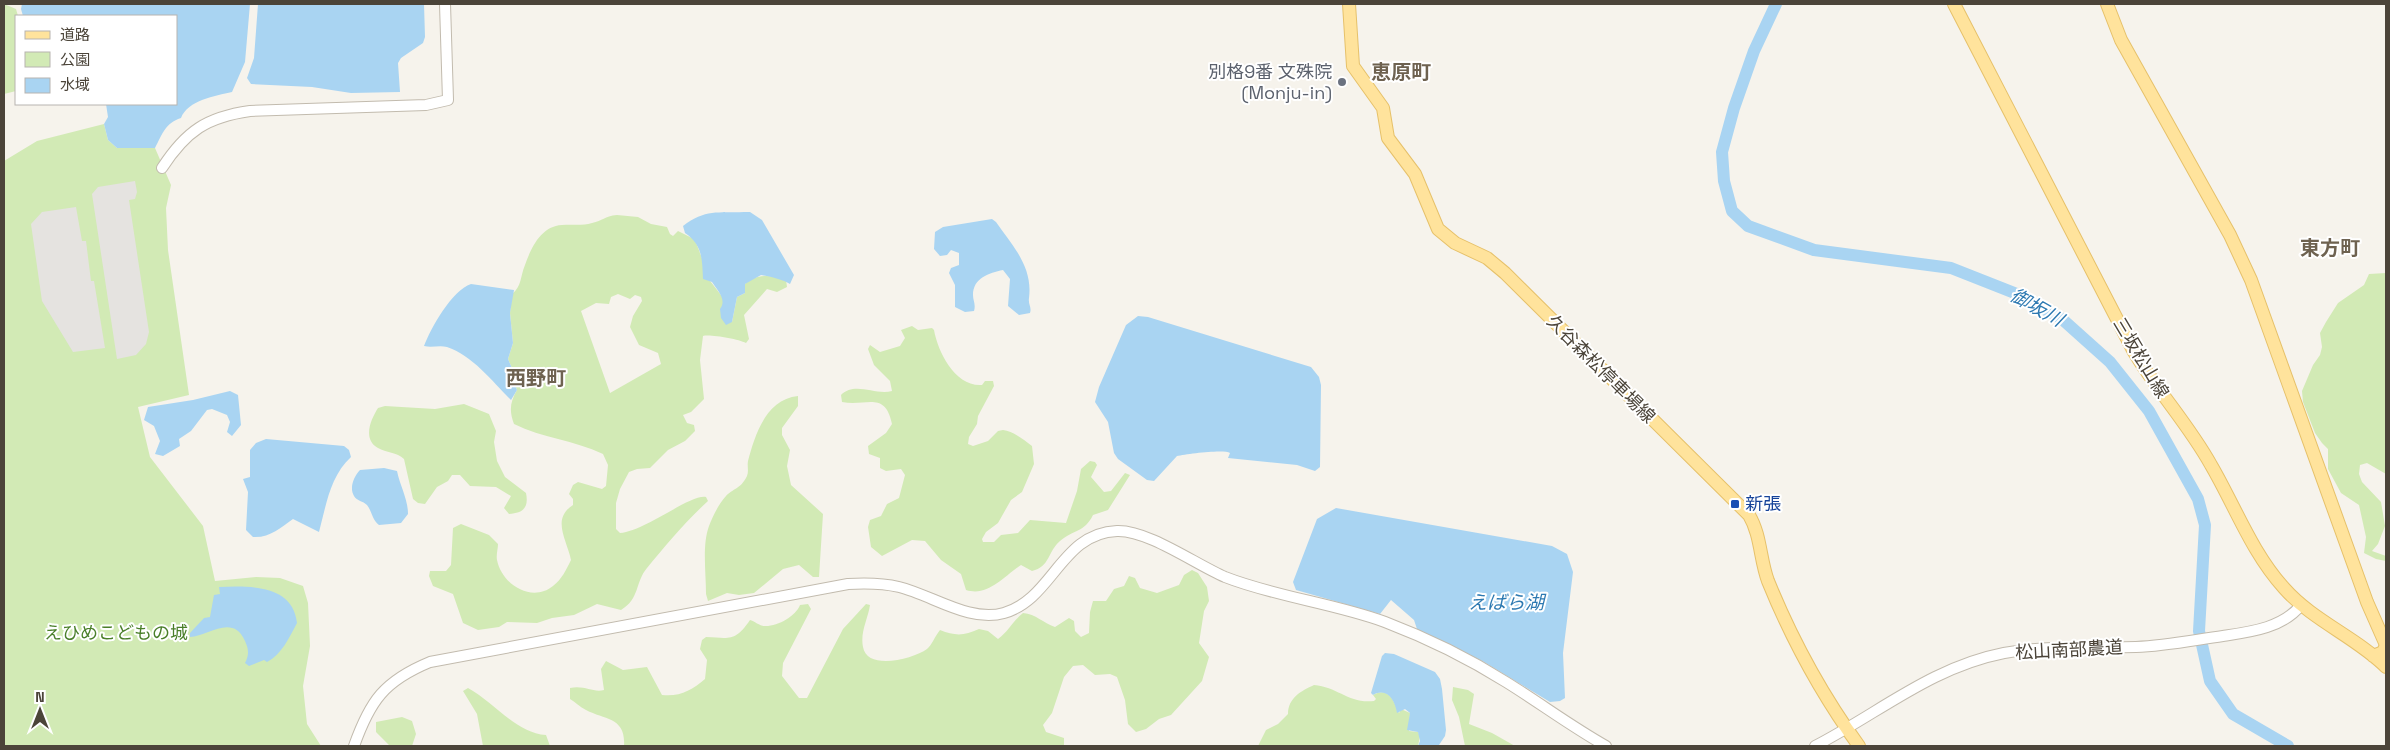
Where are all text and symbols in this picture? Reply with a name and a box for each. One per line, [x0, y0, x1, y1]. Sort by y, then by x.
legend [15, 15, 178, 105]
text: 道路 [60, 25, 90, 44]
text: 公園 [60, 50, 90, 69]
district label: 恵原町 [1371, 59, 1431, 85]
place label: 別格9番 文殊院 (Monju-in) [1208, 60, 1332, 104]
text: 水域 [60, 75, 90, 94]
marker: 別格9番 文殊院 (Monju-in) [1336, 76, 1348, 88]
district label: 東方町 [2300, 235, 2360, 261]
water label: 御坂川 [2006, 283, 2069, 333]
street label: 久谷森松停車場線 [1542, 310, 1660, 428]
street label: 三坂松山線 [2108, 313, 2174, 402]
district label: 西野町 [506, 365, 566, 391]
place label: 新張 [1745, 492, 1781, 515]
marker: 新張 [1729, 498, 1741, 510]
water label: えばら湖 [1468, 590, 1547, 615]
park label: えひめこどもの城 [44, 621, 188, 644]
street label: 松山南部農道 [2014, 635, 2124, 664]
north arrow [15, 685, 65, 735]
text: N [35, 688, 45, 706]

